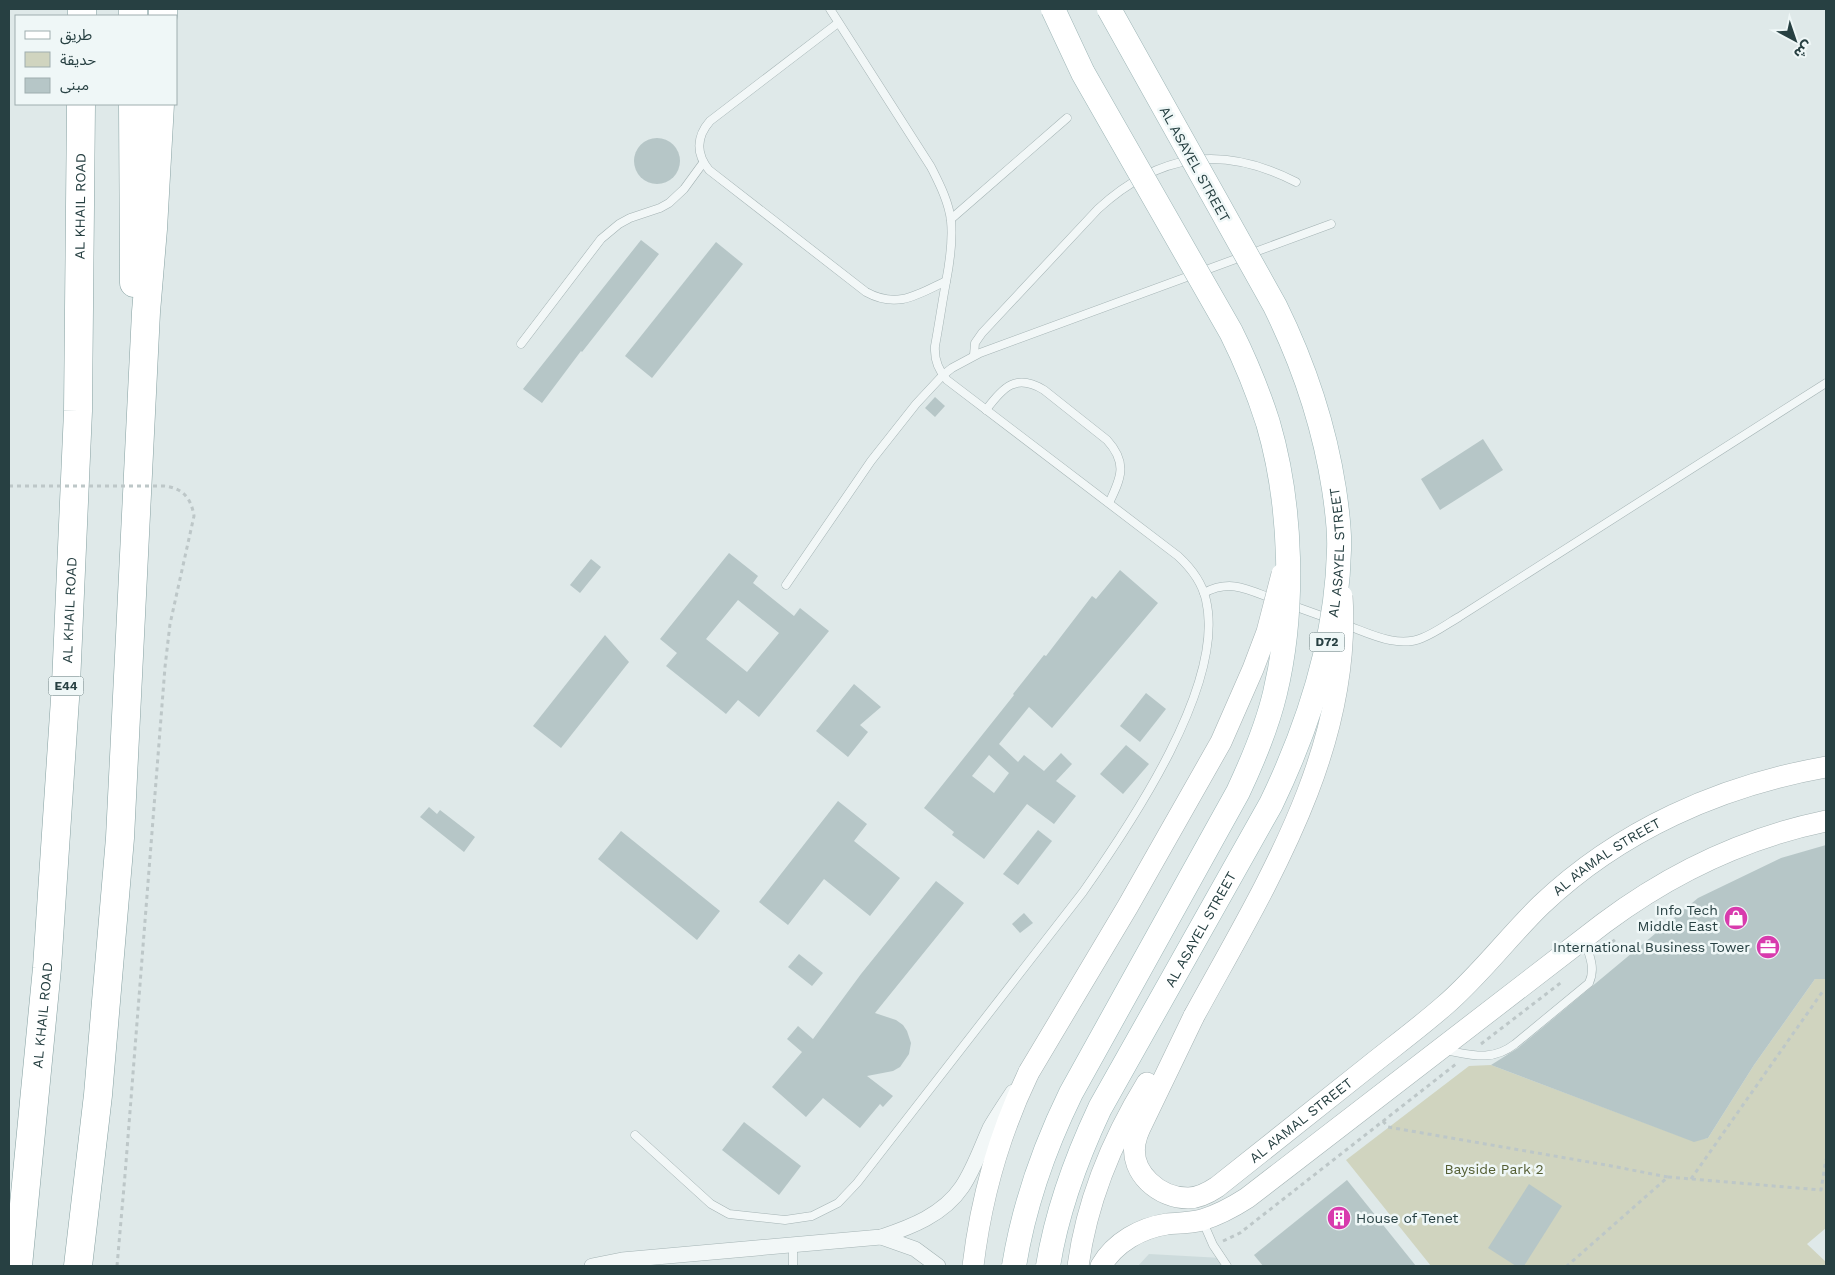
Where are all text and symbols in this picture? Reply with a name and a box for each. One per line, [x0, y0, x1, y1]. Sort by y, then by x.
legend [15, 15, 178, 105]
north arrow [1770, 15, 1820, 65]
text: طريق [60, 26, 92, 45]
text: ش [1791, 38, 1816, 62]
text: حديقة [60, 51, 96, 69]
text: مبنى [60, 76, 89, 94]
street label: AL ASAYEL STREET [1157, 103, 1234, 225]
street label: AL KHAIL ROAD [71, 153, 89, 260]
street label: AL ASAYEL STREET [1325, 486, 1347, 618]
street label: AL KHAIL ROAD [59, 557, 80, 664]
road number: D72 [1310, 632, 1344, 652]
road number: E44 [48, 676, 84, 696]
street label: AL A'AMAL STREET [1549, 814, 1664, 899]
street label: AL ASAYEL STREET [1162, 868, 1240, 990]
place label: Info Tech Middle East [1638, 902, 1718, 934]
shop icon: Info Tech Middle East [1723, 905, 1749, 931]
office icon: International Business Tower [1755, 934, 1781, 960]
place label: International Business Tower [1553, 939, 1750, 955]
street label: AL KHAIL ROAD [29, 962, 55, 1069]
street label: AL A'AMAL STREET [1246, 1074, 1356, 1166]
park label: Bayside Park 2 [1444, 1161, 1544, 1177]
building icon: House of Tenet [1326, 1205, 1352, 1231]
place label: House of Tenet [1356, 1210, 1459, 1226]

